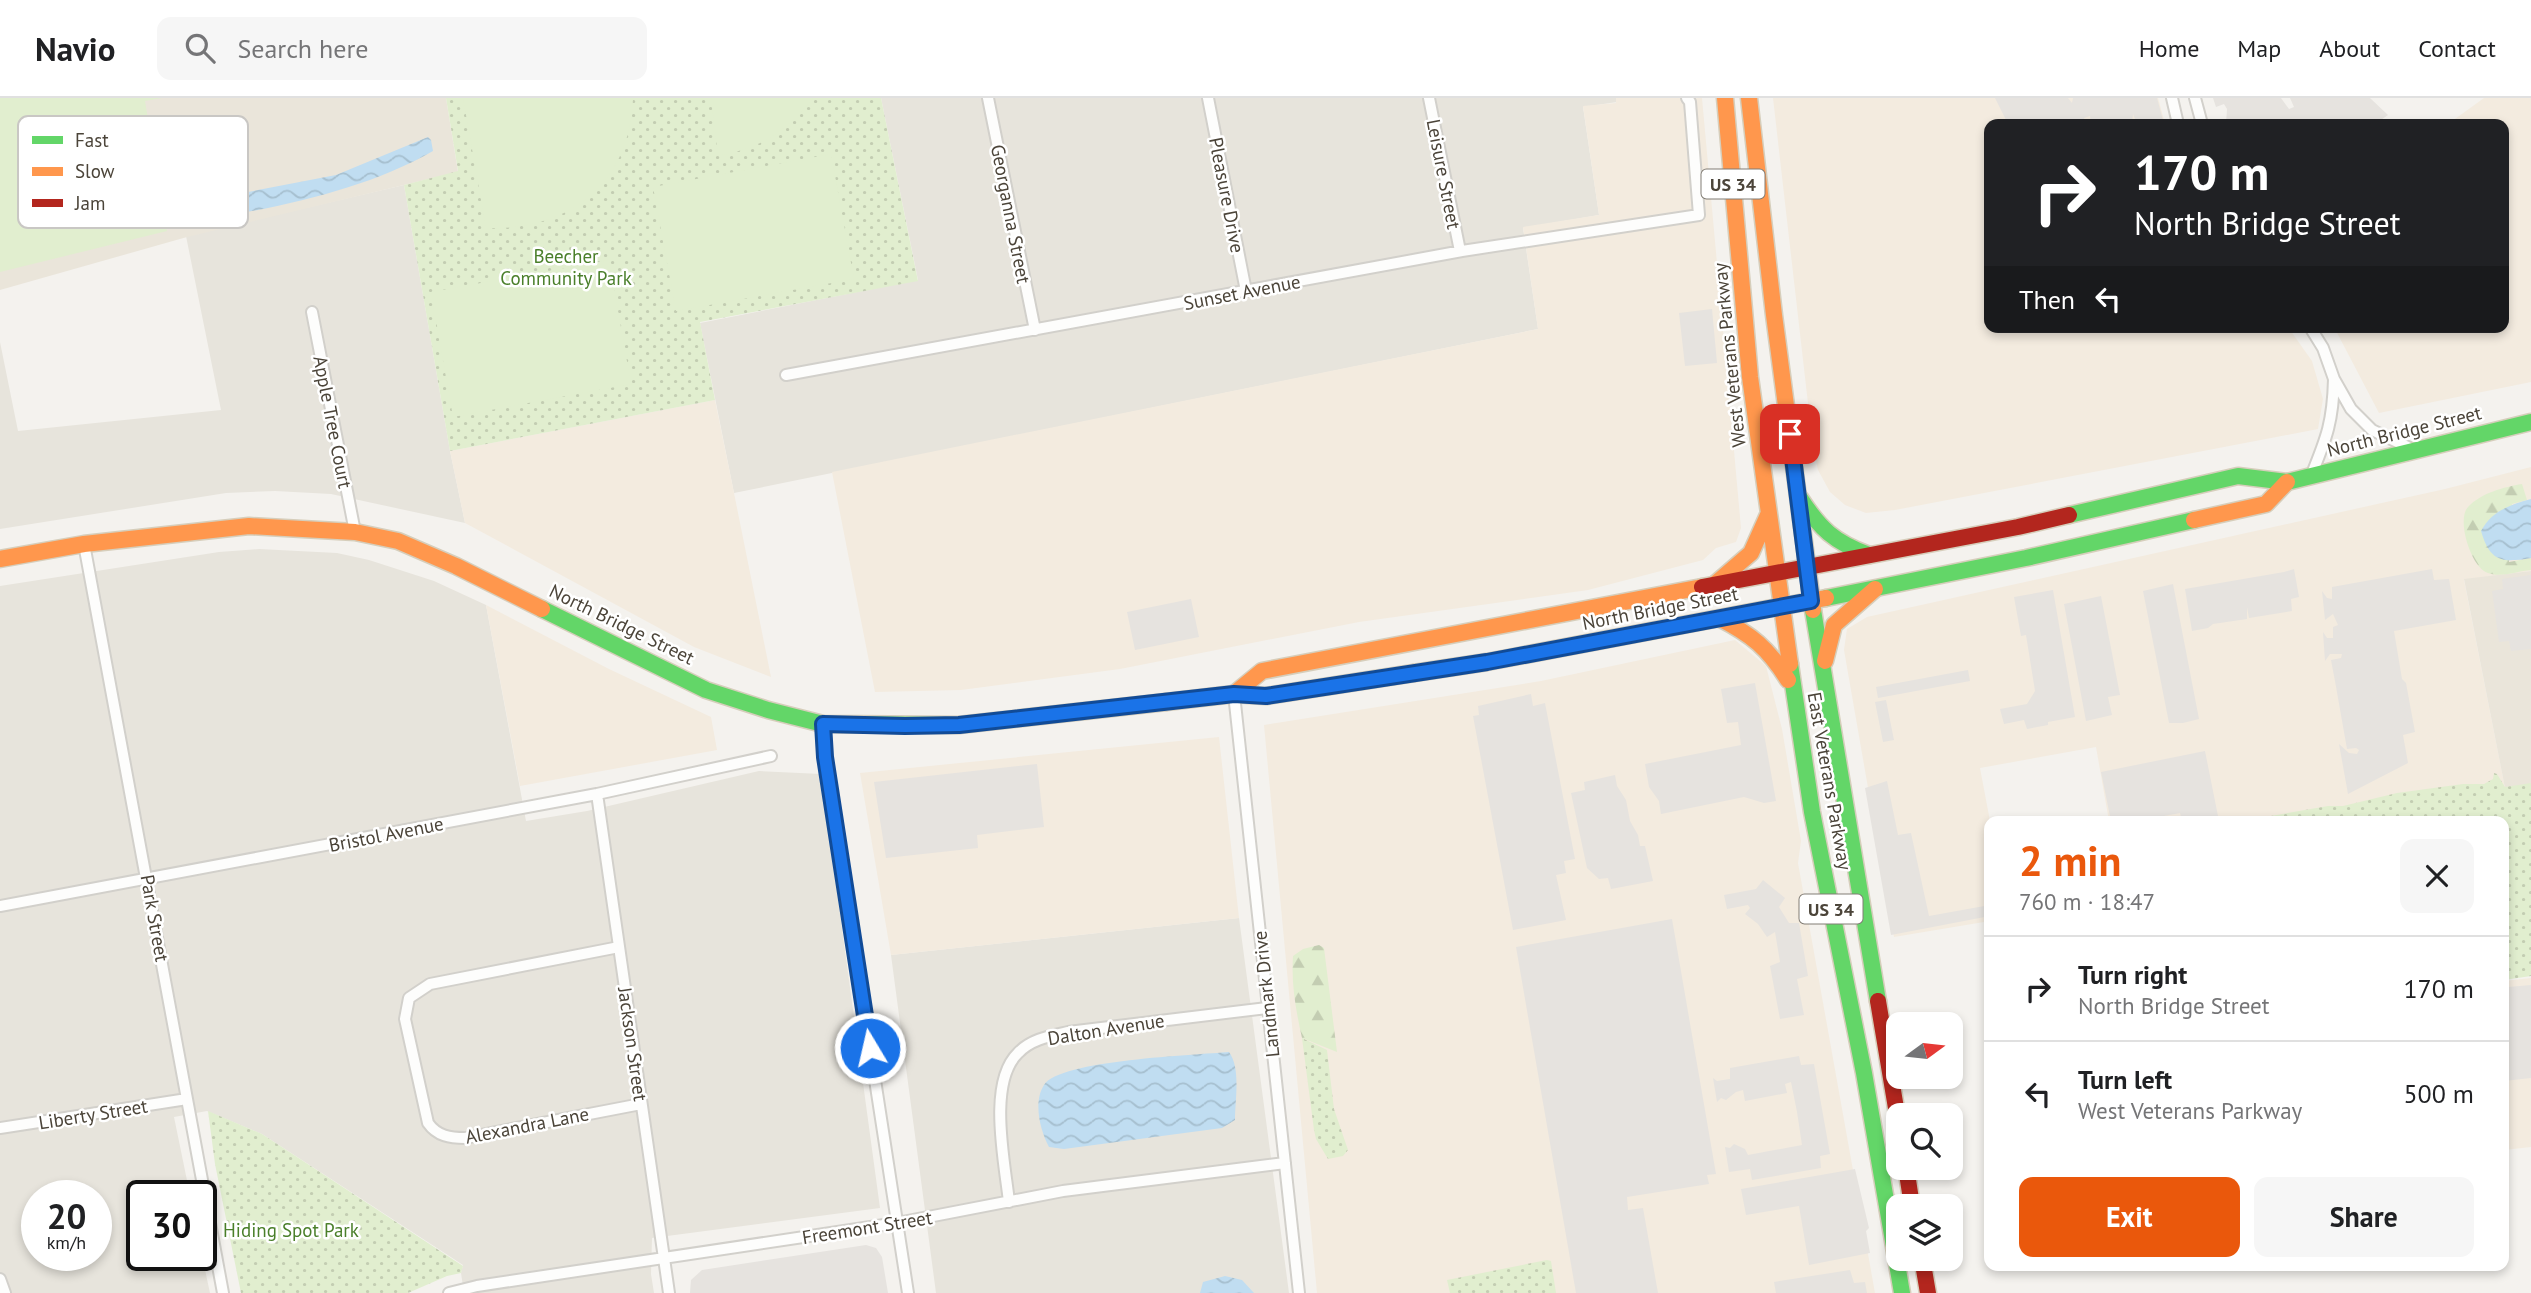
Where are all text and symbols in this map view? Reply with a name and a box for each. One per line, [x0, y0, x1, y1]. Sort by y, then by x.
search box [157, 17, 647, 80]
text: Navio [35, 27, 115, 70]
icon: search [181, 29, 219, 67]
text: Search here [237, 32, 369, 65]
text: Home [2139, 33, 2199, 64]
text: Map [2237, 33, 2281, 64]
text: About [2319, 33, 2380, 64]
text: Contact [2418, 33, 2496, 64]
legend [18, 116, 248, 228]
street label: Leisure Street [1422, 117, 1467, 232]
text: Fast [75, 128, 109, 152]
street label: Pleasure Drive [1204, 135, 1250, 255]
text: 170 m [2134, 140, 2269, 204]
street label: Georganna Street [986, 142, 1036, 286]
icon: right [2019, 147, 2110, 238]
text: Slow [75, 159, 115, 183]
road number: US 34 [1702, 170, 1764, 198]
text: Jam [74, 191, 105, 215]
text: North Bridge Street [2134, 202, 2401, 244]
park label: Beecher Community Park [500, 244, 632, 290]
street label: West Veterans Parkway [1707, 261, 1751, 448]
street label: Sunset Avenue [1181, 269, 1303, 315]
icon: left [2089, 280, 2127, 318]
text: Then [2019, 283, 2075, 316]
street label: Apple Tree Court [308, 354, 358, 491]
street label: North Bridge Street [2324, 400, 2484, 462]
pin [1760, 404, 1820, 464]
icon: arrive [1771, 415, 1809, 453]
street label: North Bridge Street [546, 579, 699, 670]
street label: North Bridge Street [1580, 581, 1741, 635]
street label: East Veterans Parkway [1803, 690, 1857, 872]
street label: Bristol Avenue [327, 811, 445, 857]
text: 2 min [2019, 833, 2121, 888]
button: close [2400, 839, 2474, 913]
street label: Park Street [136, 873, 175, 964]
text: 760 m · 18:47 [2019, 887, 2155, 916]
road number: US 34 [1800, 894, 1862, 924]
street label: Landmark Drive [1247, 930, 1285, 1058]
text: Turn right [2078, 958, 2187, 991]
icon: right [2019, 970, 2057, 1008]
text: 170 m [2403, 972, 2474, 1005]
street label: Jackson Street [613, 984, 653, 1103]
text: North Bridge Street [2078, 991, 2270, 1020]
street label: Dalton Avenue [1046, 1008, 1166, 1050]
position arrow [833, 1011, 907, 1085]
north arrow [1886, 1012, 1964, 1088]
map controls [1886, 1012, 1963, 1271]
text: Turn left [2078, 1063, 2172, 1096]
icon: left [2019, 1075, 2057, 1113]
text: 500 m [2403, 1077, 2474, 1110]
street label: Liberty Street [37, 1093, 150, 1134]
text: West Veterans Parkway [2078, 1096, 2302, 1125]
street label: Alexandra Lane [463, 1101, 591, 1149]
button: search [1886, 1103, 1963, 1180]
button: Exit [2019, 1177, 2240, 1257]
button: Share [2254, 1177, 2474, 1257]
speed limit sign: 30 [126, 1180, 217, 1271]
text: 20 [47, 1193, 86, 1239]
button: layers [1886, 1194, 1963, 1271]
street label: Freemont Street [800, 1205, 934, 1249]
park label: Hiding Spot Park [223, 1218, 359, 1242]
text: km/h [47, 1231, 86, 1254]

